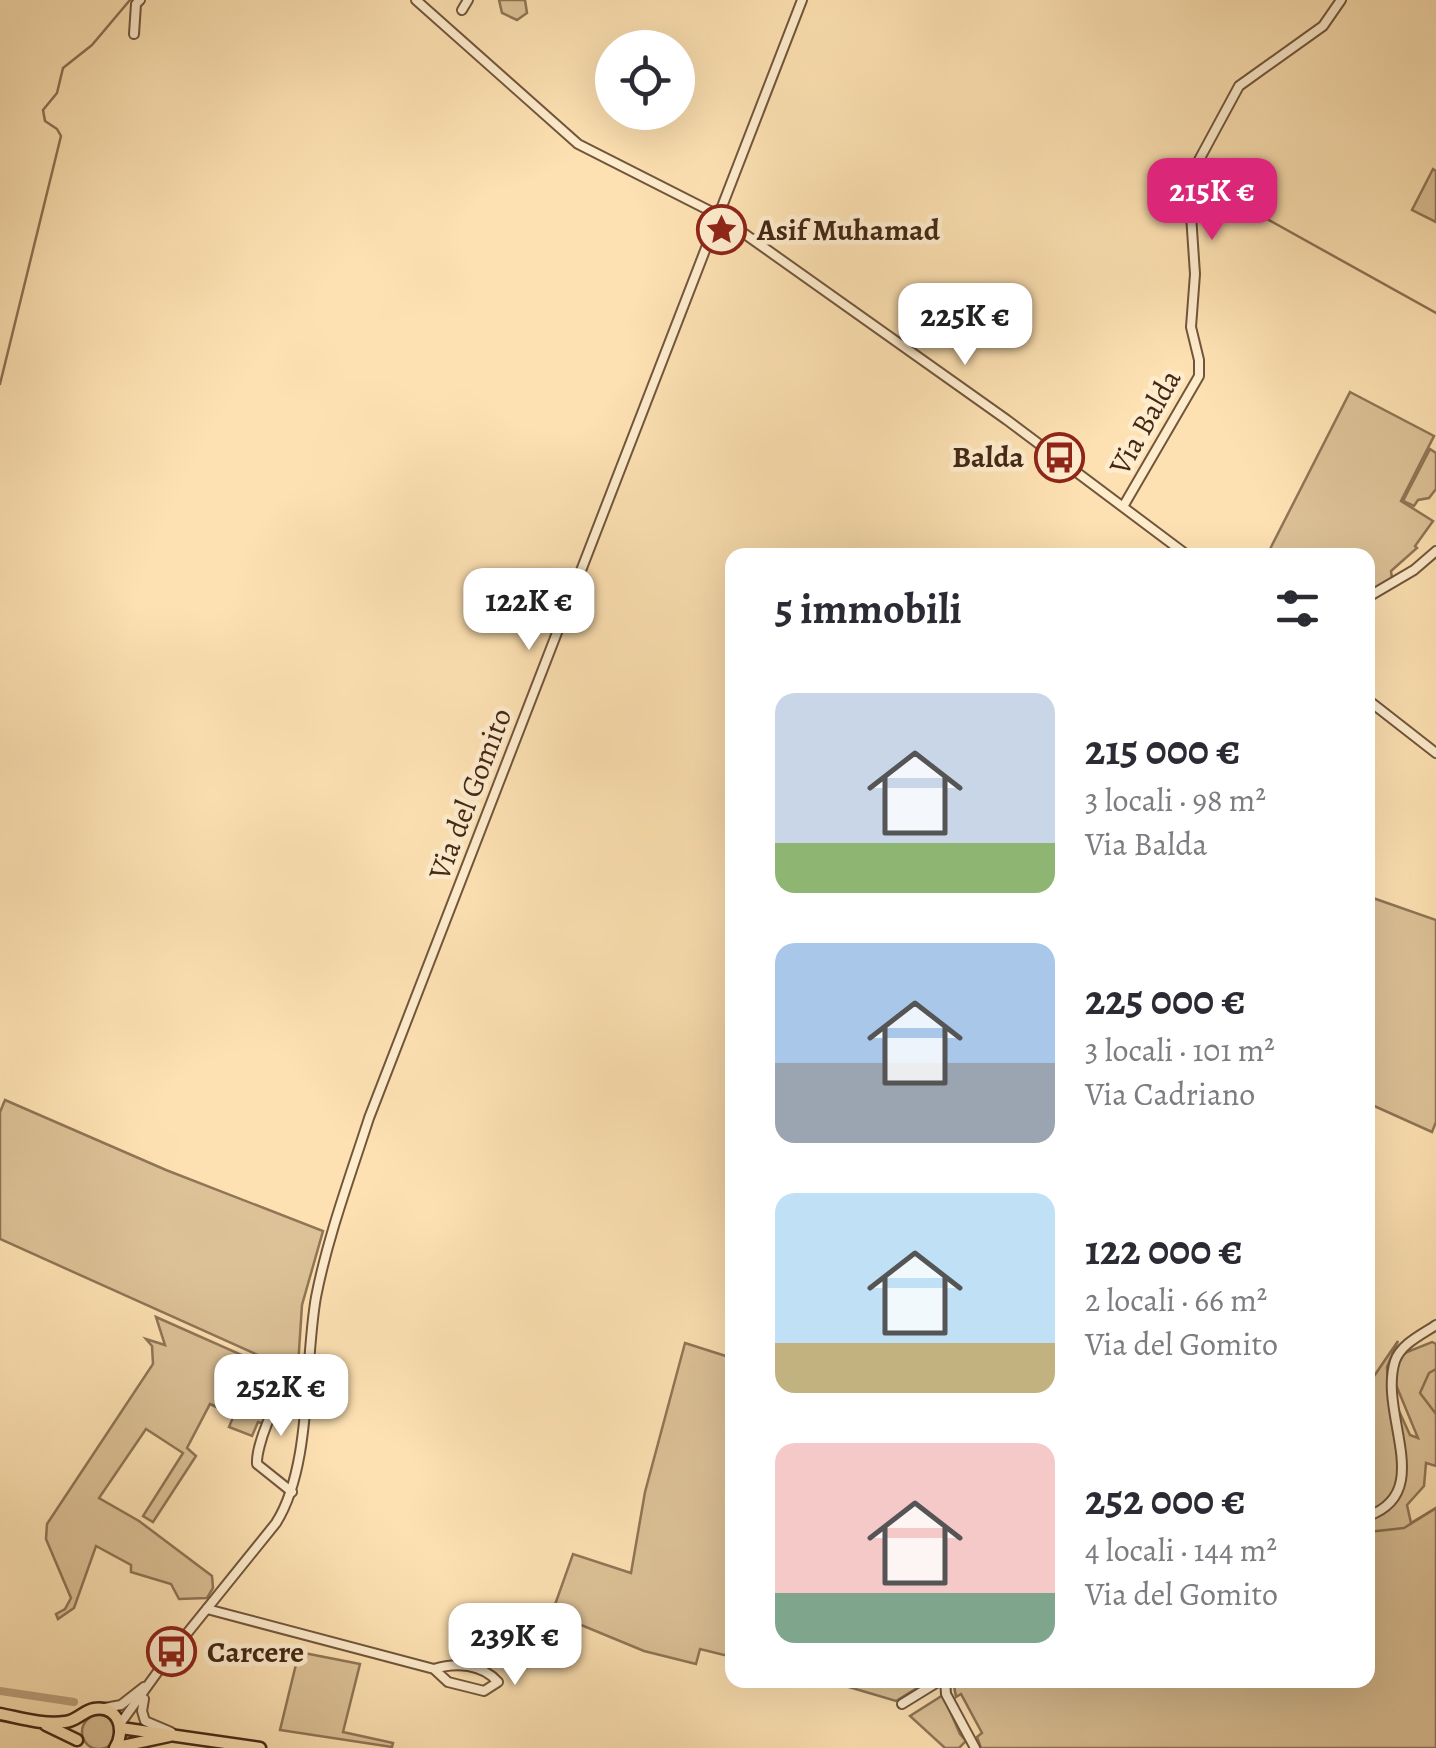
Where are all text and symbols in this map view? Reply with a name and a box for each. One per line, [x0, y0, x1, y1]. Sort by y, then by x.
map controls [595, 30, 695, 130]
button: locate [595, 30, 695, 130]
pin: 215K € [1131, 158, 1293, 243]
text: 215K € [1169, 168, 1255, 212]
place icon: Asif Muhamad [696, 204, 748, 256]
place label: Asif Muhamad [756, 210, 941, 250]
pin: 225K € [884, 283, 1046, 368]
text: 225K € [920, 293, 1010, 337]
street label: Via Balda [1099, 362, 1190, 483]
bus stop icon: Balda [1033, 431, 1085, 483]
place label: Balda [952, 437, 1025, 477]
pin: 122K € [448, 568, 610, 653]
text: 122K € [485, 578, 573, 622]
text: 5 immobili [775, 580, 962, 637]
icon: filters [1270, 581, 1325, 636]
street label: Via del Gomito [419, 702, 521, 887]
text: 215 000 € [1085, 721, 1240, 778]
icon: home [855, 733, 975, 853]
text: 3 locali · 98 m² [1085, 778, 1266, 822]
text: Via Balda [1085, 822, 1207, 866]
text: 225 000 € [1085, 971, 1246, 1028]
icon: home [855, 983, 975, 1103]
text: 3 locali · 101 m² [1085, 1028, 1275, 1072]
text: Via Cadriano [1085, 1072, 1255, 1116]
text: 122 000 € [1085, 1221, 1243, 1278]
icon: home [855, 1233, 975, 1353]
text: 2 locali · 66 m² [1085, 1278, 1267, 1322]
text: Via del Gomito [1085, 1322, 1278, 1366]
pin: 252K € [200, 1354, 362, 1439]
text: 252K € [236, 1364, 326, 1408]
text: 252 000 € [1085, 1471, 1246, 1528]
icon: home [855, 1483, 975, 1603]
text: 4 locali · 144 m² [1085, 1528, 1277, 1572]
text: Via del Gomito [1085, 1572, 1278, 1616]
pin: 239K € [434, 1603, 596, 1688]
text: 239K € [471, 1613, 560, 1657]
bus stop icon: Carcere [146, 1626, 198, 1678]
place label: Carcere [207, 1632, 304, 1672]

